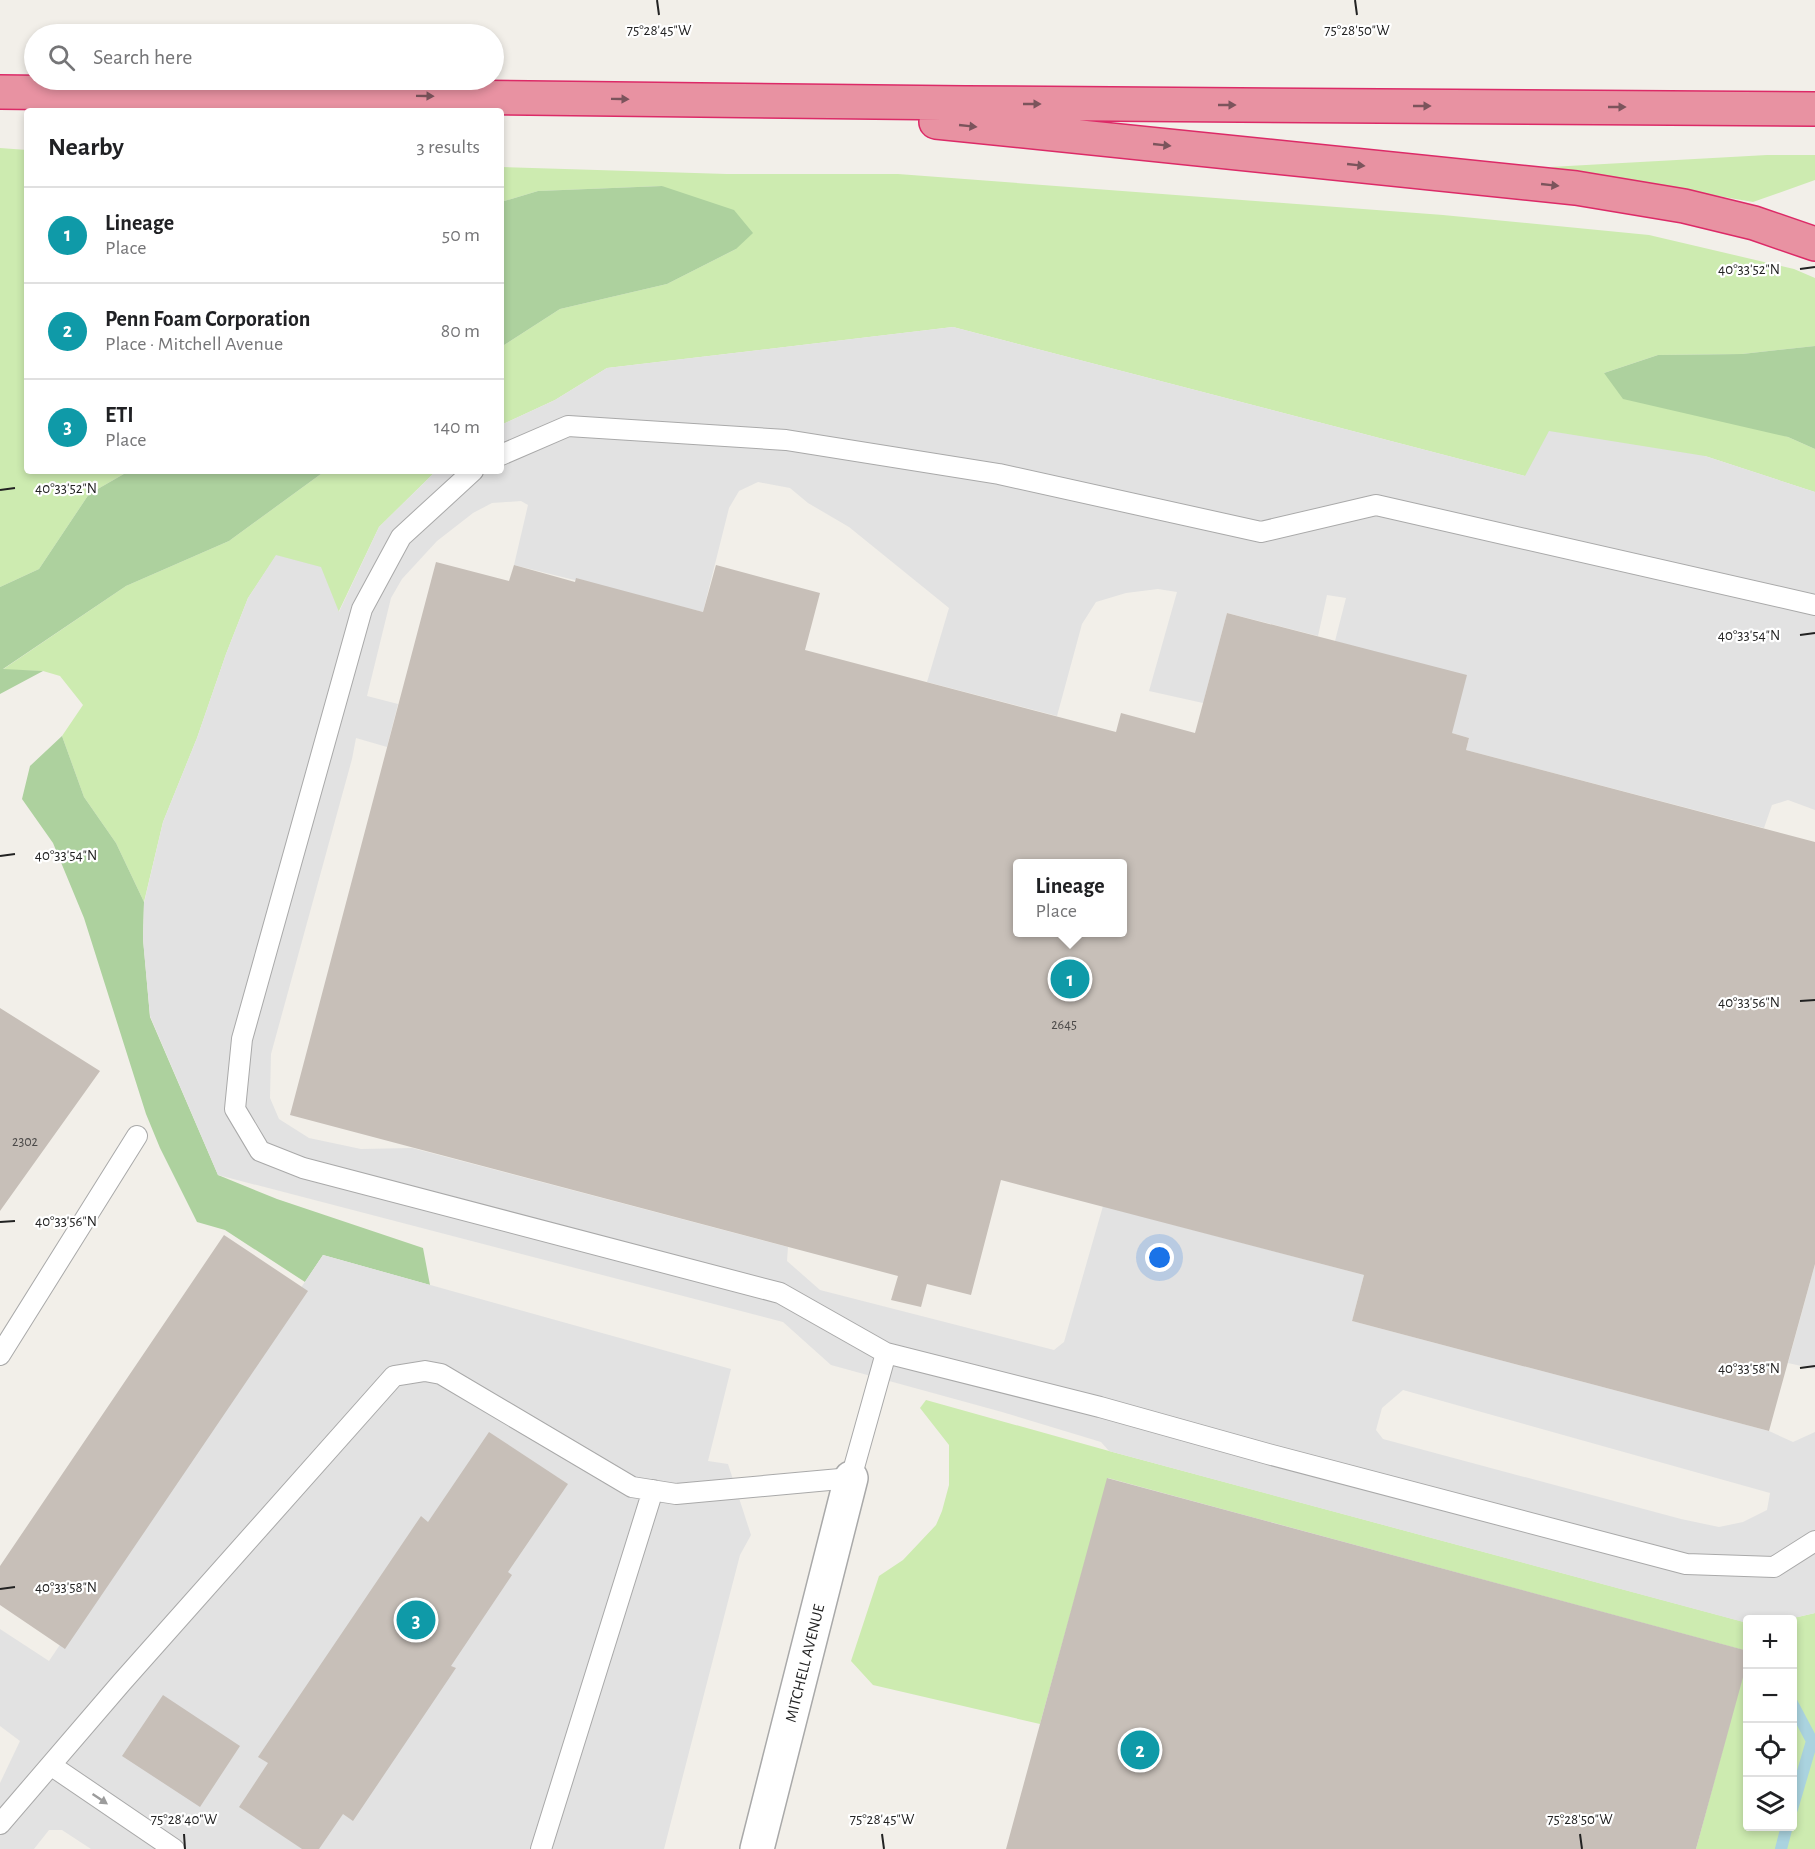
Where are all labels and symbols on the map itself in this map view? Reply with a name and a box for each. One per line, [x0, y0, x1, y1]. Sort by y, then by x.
text: 75°28'45"W [627, 23, 692, 38]
text: 75°28'50"W [1324, 23, 1390, 38]
one-way arrow [416, 92, 435, 101]
one-way arrow [611, 94, 630, 104]
one-way arrow [1023, 99, 1042, 109]
one-way arrow [1218, 100, 1237, 110]
one-way arrow [1413, 101, 1432, 111]
one-way arrow [1608, 102, 1627, 112]
one-way arrow [959, 121, 978, 131]
one-way arrow [1153, 141, 1172, 150]
one-way arrow [1347, 160, 1366, 170]
one-way arrow [1541, 180, 1560, 190]
text: 40°33'52"N [1718, 262, 1780, 277]
text: 40°33'52"N [35, 481, 97, 496]
text: 40°33'54"N [1718, 628, 1780, 643]
text: 40°33'54"N [35, 848, 97, 863]
pin: 1 [1050, 956, 1090, 1002]
text: 40°33'56"N [1718, 995, 1780, 1010]
house number: 2645 [1051, 1018, 1077, 1032]
house number: 2302 [12, 1135, 38, 1149]
text: 40°33'56"N [35, 1214, 97, 1229]
your location [1145, 1243, 1174, 1272]
text: 40°33'58"N [1718, 1361, 1780, 1376]
text: 40°33'58"N [35, 1580, 97, 1595]
pin: 3 [396, 1598, 436, 1642]
street label: MITCHELL AVENUE [783, 1602, 827, 1724]
pin: 2 [1120, 1728, 1160, 1772]
one-way arrow [92, 1793, 108, 1804]
text: 75°28'40"W [151, 1812, 218, 1827]
text: 75°28'45"W [850, 1812, 915, 1827]
text: 75°28'50"W [1547, 1812, 1613, 1827]

